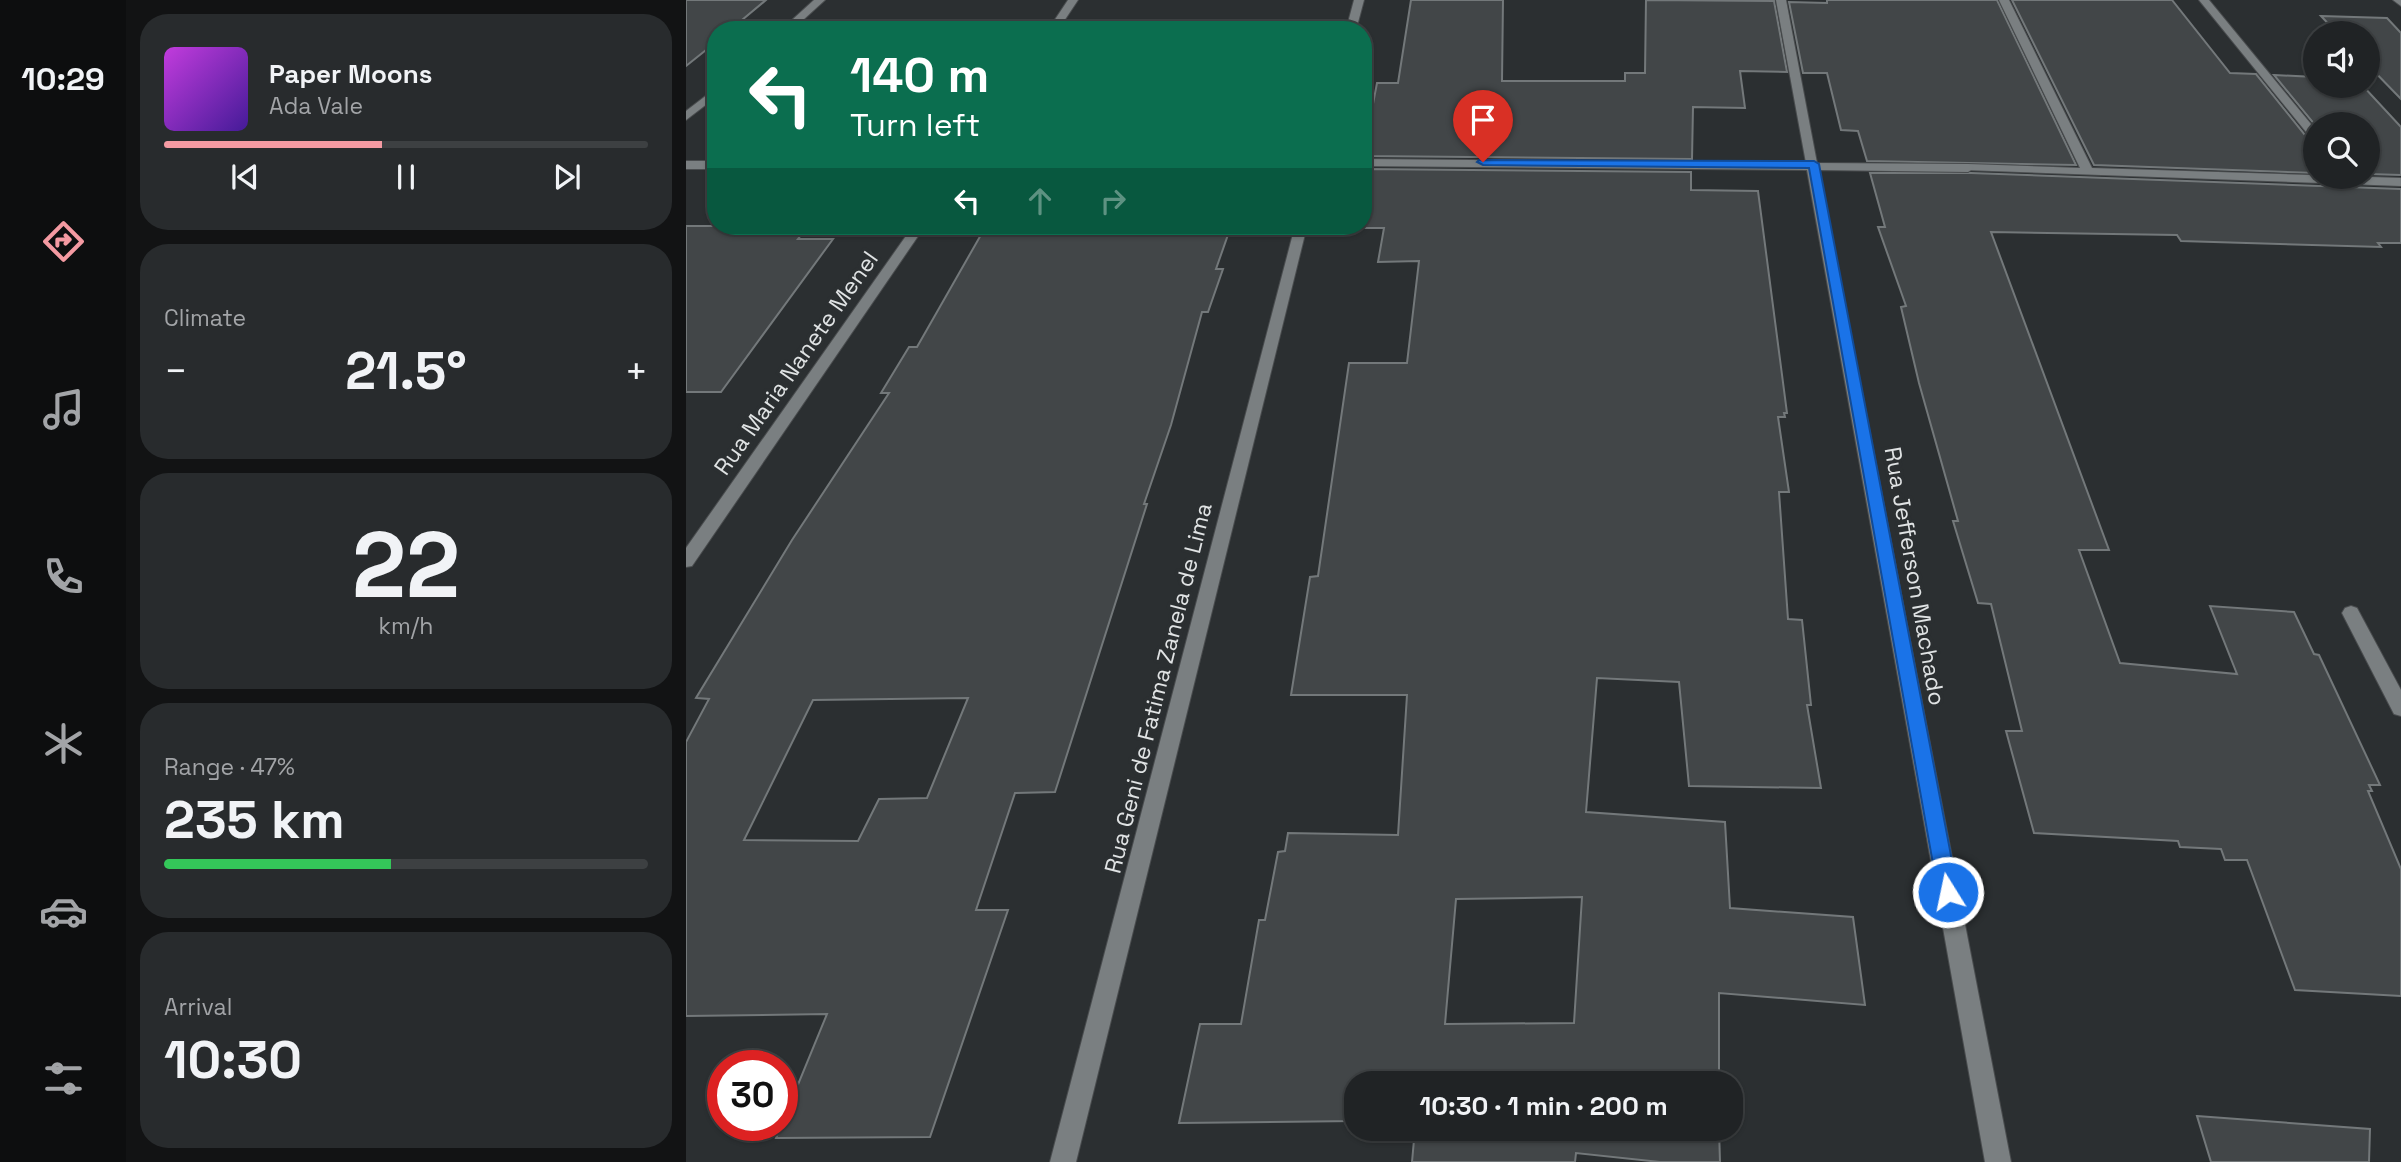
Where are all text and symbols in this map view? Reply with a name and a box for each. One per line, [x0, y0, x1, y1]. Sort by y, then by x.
map controls [2303, 21, 2380, 189]
button: sound [2303, 21, 2380, 98]
text: 140 m [850, 44, 989, 106]
icon: left [735, 49, 826, 140]
text: Paper Moons [269, 57, 432, 91]
text: 10:29 [21, 59, 105, 99]
pin [1453, 90, 1513, 162]
text: Ada Vale [269, 91, 363, 121]
icon: arrive [1464, 101, 1502, 139]
text: Turn left [850, 105, 980, 145]
button: search [2303, 112, 2380, 189]
icon: previous [226, 158, 264, 196]
icon: pause [387, 158, 425, 196]
icon: next [548, 158, 586, 196]
icon: left [948, 182, 986, 220]
icon: ahead [1021, 182, 1059, 220]
icon: right [1094, 182, 1132, 220]
icon: directions [39, 217, 88, 266]
street label: Rua Maria Nanete Menel [707, 245, 885, 481]
text: Climate [164, 303, 246, 333]
text: 21.5° [345, 338, 467, 404]
text: − [164, 347, 188, 395]
text: + [624, 347, 648, 395]
icon: music [39, 385, 88, 434]
street label: Rua Jefferson Machado [1877, 444, 1953, 708]
street label: Rua Geni de Fatima Zanela de Lima [1097, 500, 1219, 876]
text: 22 [352, 507, 460, 624]
icon: phone [39, 552, 88, 601]
text: km/h [379, 611, 433, 641]
icon: climate [39, 719, 88, 768]
text: Range · 47% [164, 752, 295, 782]
text: 235 km [164, 787, 345, 853]
position arrow [1911, 855, 1985, 929]
icon: car [39, 887, 88, 936]
text: Arrival [164, 992, 232, 1022]
text: 10:30 [164, 1027, 302, 1093]
speed limit sign: 30 [707, 1050, 798, 1141]
icon: filters [39, 1054, 88, 1103]
text: 10:30 · 1 min · 200 m [1419, 1089, 1668, 1123]

